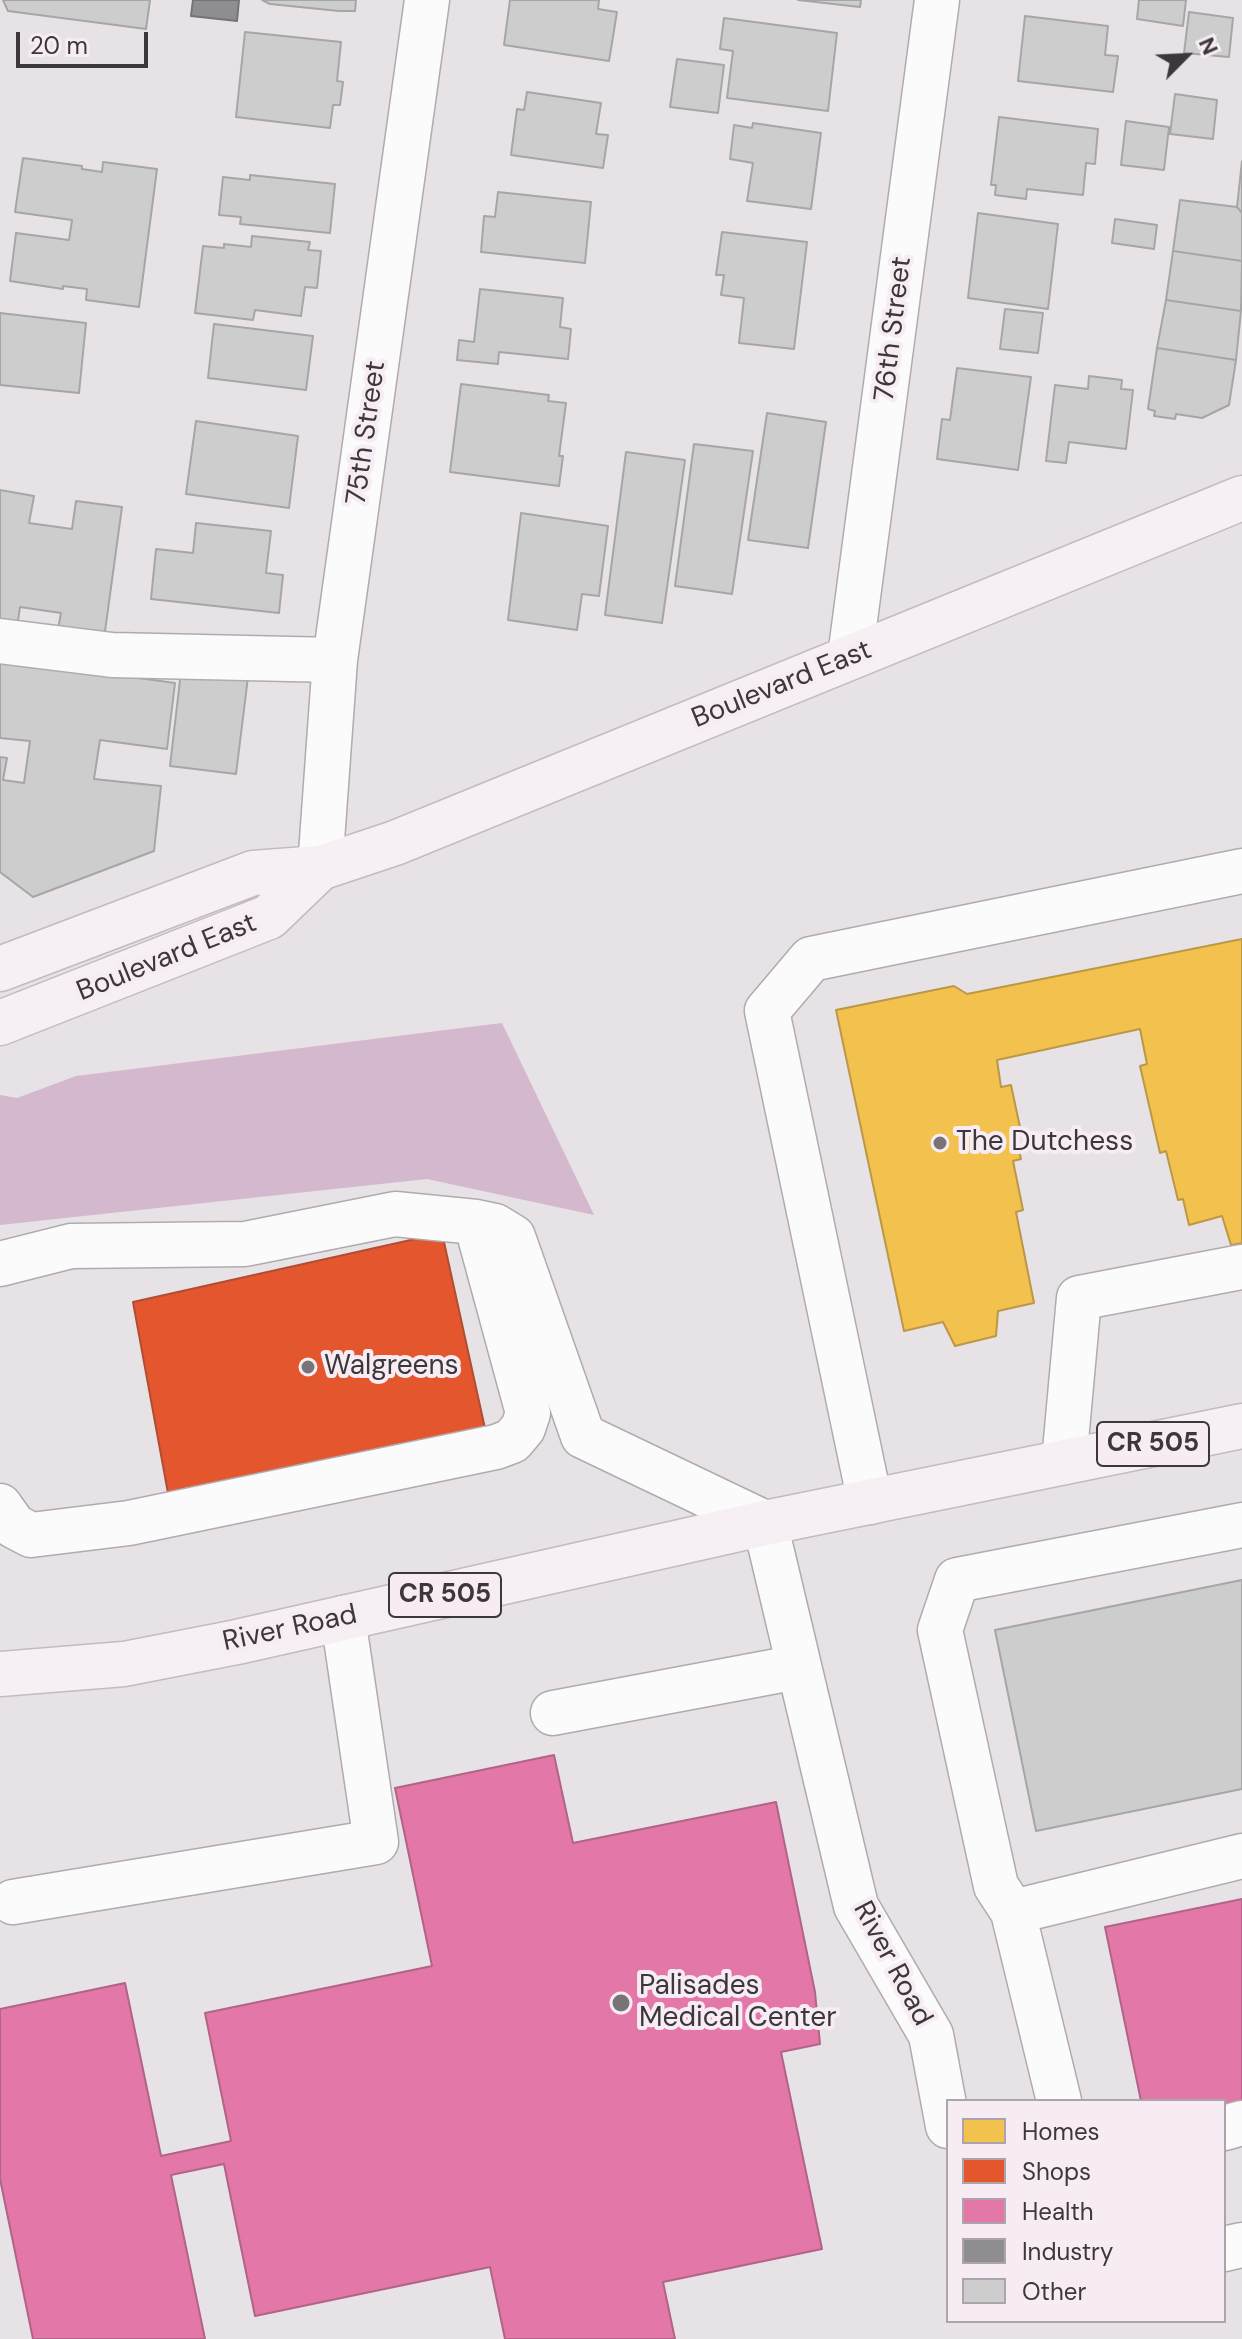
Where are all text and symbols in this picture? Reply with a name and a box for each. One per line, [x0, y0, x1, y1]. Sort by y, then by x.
scale bar [20, 16, 152, 66]
north arrow [1146, 16, 1226, 96]
text: 20 m [30, 30, 88, 61]
text: N [1192, 33, 1225, 59]
street label: 76th Street [868, 255, 920, 403]
street label: 75th Street [340, 359, 394, 507]
street label: Boulevard East [687, 634, 877, 736]
street label: Boulevard East [72, 907, 262, 1009]
place label: The Dutchess [956, 1126, 1133, 1160]
marker: The Dutchess [931, 1134, 949, 1152]
place label: Walgreens [324, 1350, 459, 1384]
marker: Walgreens [299, 1358, 317, 1376]
road number: CR 505 [1097, 1422, 1209, 1466]
road number: CR 505 [389, 1573, 501, 1617]
street label: River Road [220, 1598, 360, 1660]
street label: River Road [845, 1896, 939, 2032]
place label: Palisades Medical Center [639, 1970, 837, 2036]
marker: Palisades Medical Center [610, 1992, 632, 2014]
legend [946, 2099, 1226, 2323]
text: Homes [1022, 2116, 1100, 2147]
text: Shops [1022, 2156, 1091, 2187]
text: Health [1022, 2196, 1094, 2227]
text: Industry [1022, 2236, 1113, 2267]
text: Other [1022, 2276, 1086, 2307]

